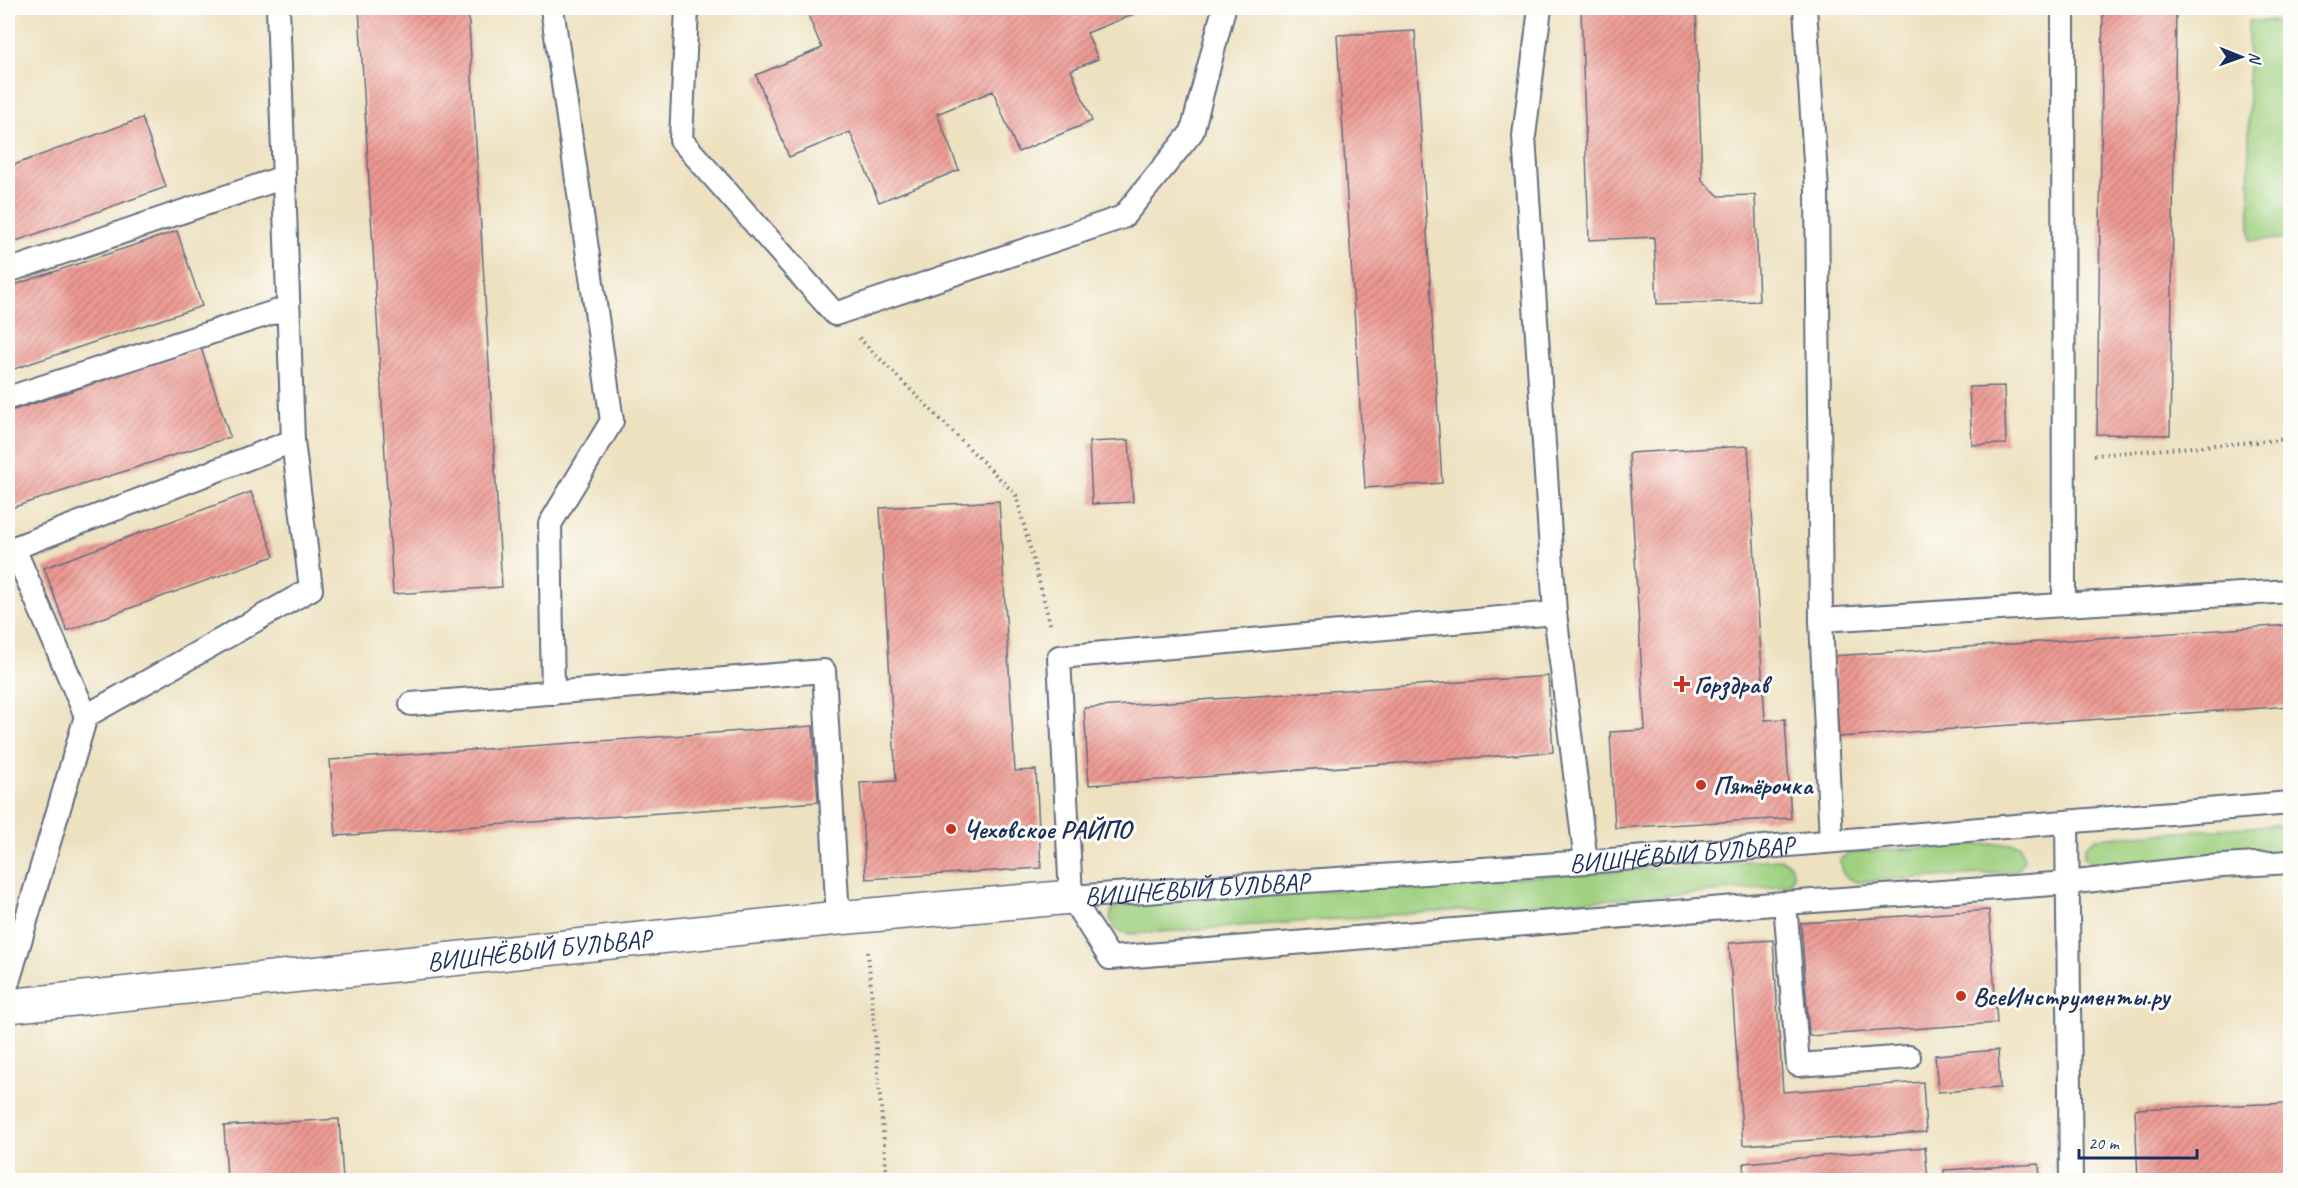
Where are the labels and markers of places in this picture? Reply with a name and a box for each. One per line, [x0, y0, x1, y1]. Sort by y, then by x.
place label: Горздрав [1694, 668, 1773, 701]
marker: Горздрав [1675, 677, 1689, 691]
place label: Пятёрочка [1713, 769, 1814, 802]
marker: Пятёрочка [1694, 778, 1708, 792]
place label: Чеховское РАЙПО [963, 813, 1135, 846]
marker: Чеховское РАЙПО [944, 822, 958, 836]
place label: ВсеИнструменты.ру [1973, 980, 2172, 1013]
marker: ВсеИнструменты.ру [1954, 989, 1968, 1003]

